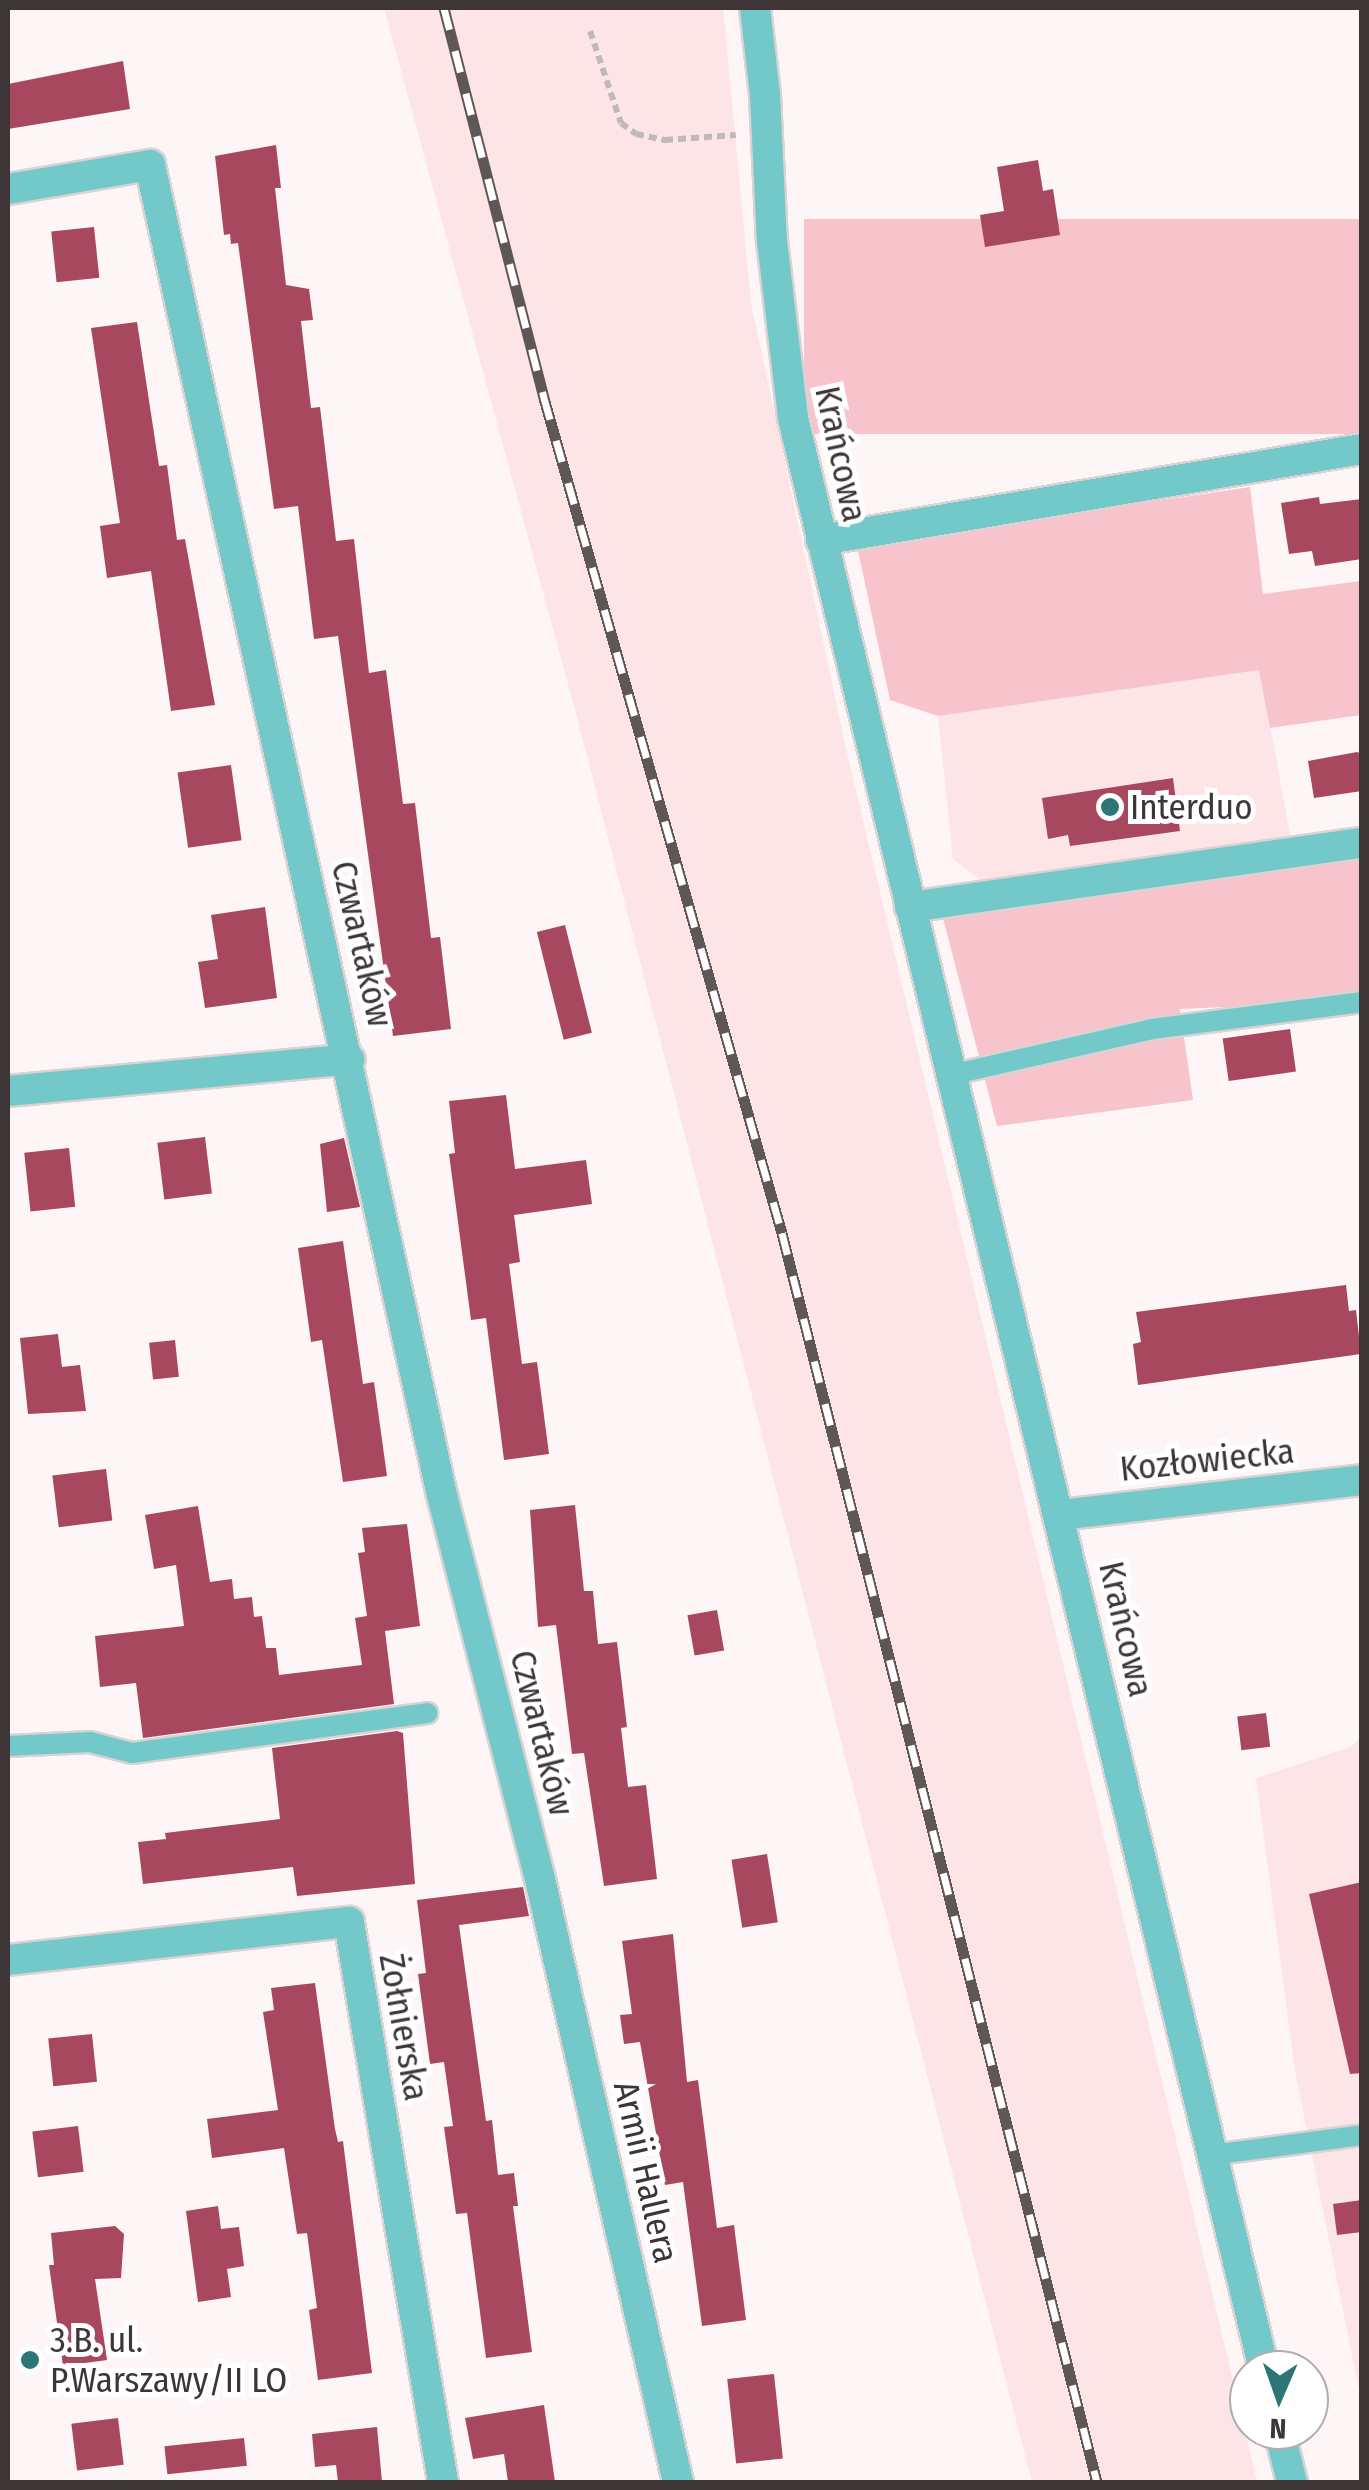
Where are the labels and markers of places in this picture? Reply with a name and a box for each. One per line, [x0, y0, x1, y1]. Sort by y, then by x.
place label: Interduo [1130, 786, 1253, 828]
marker: Interduo [1099, 796, 1121, 818]
place label: 3.B. ul. P.Warszawy/II LO [50, 2319, 287, 2401]
marker: 3.B. ul. P.Warszawy/II LO [19, 2349, 41, 2371]

